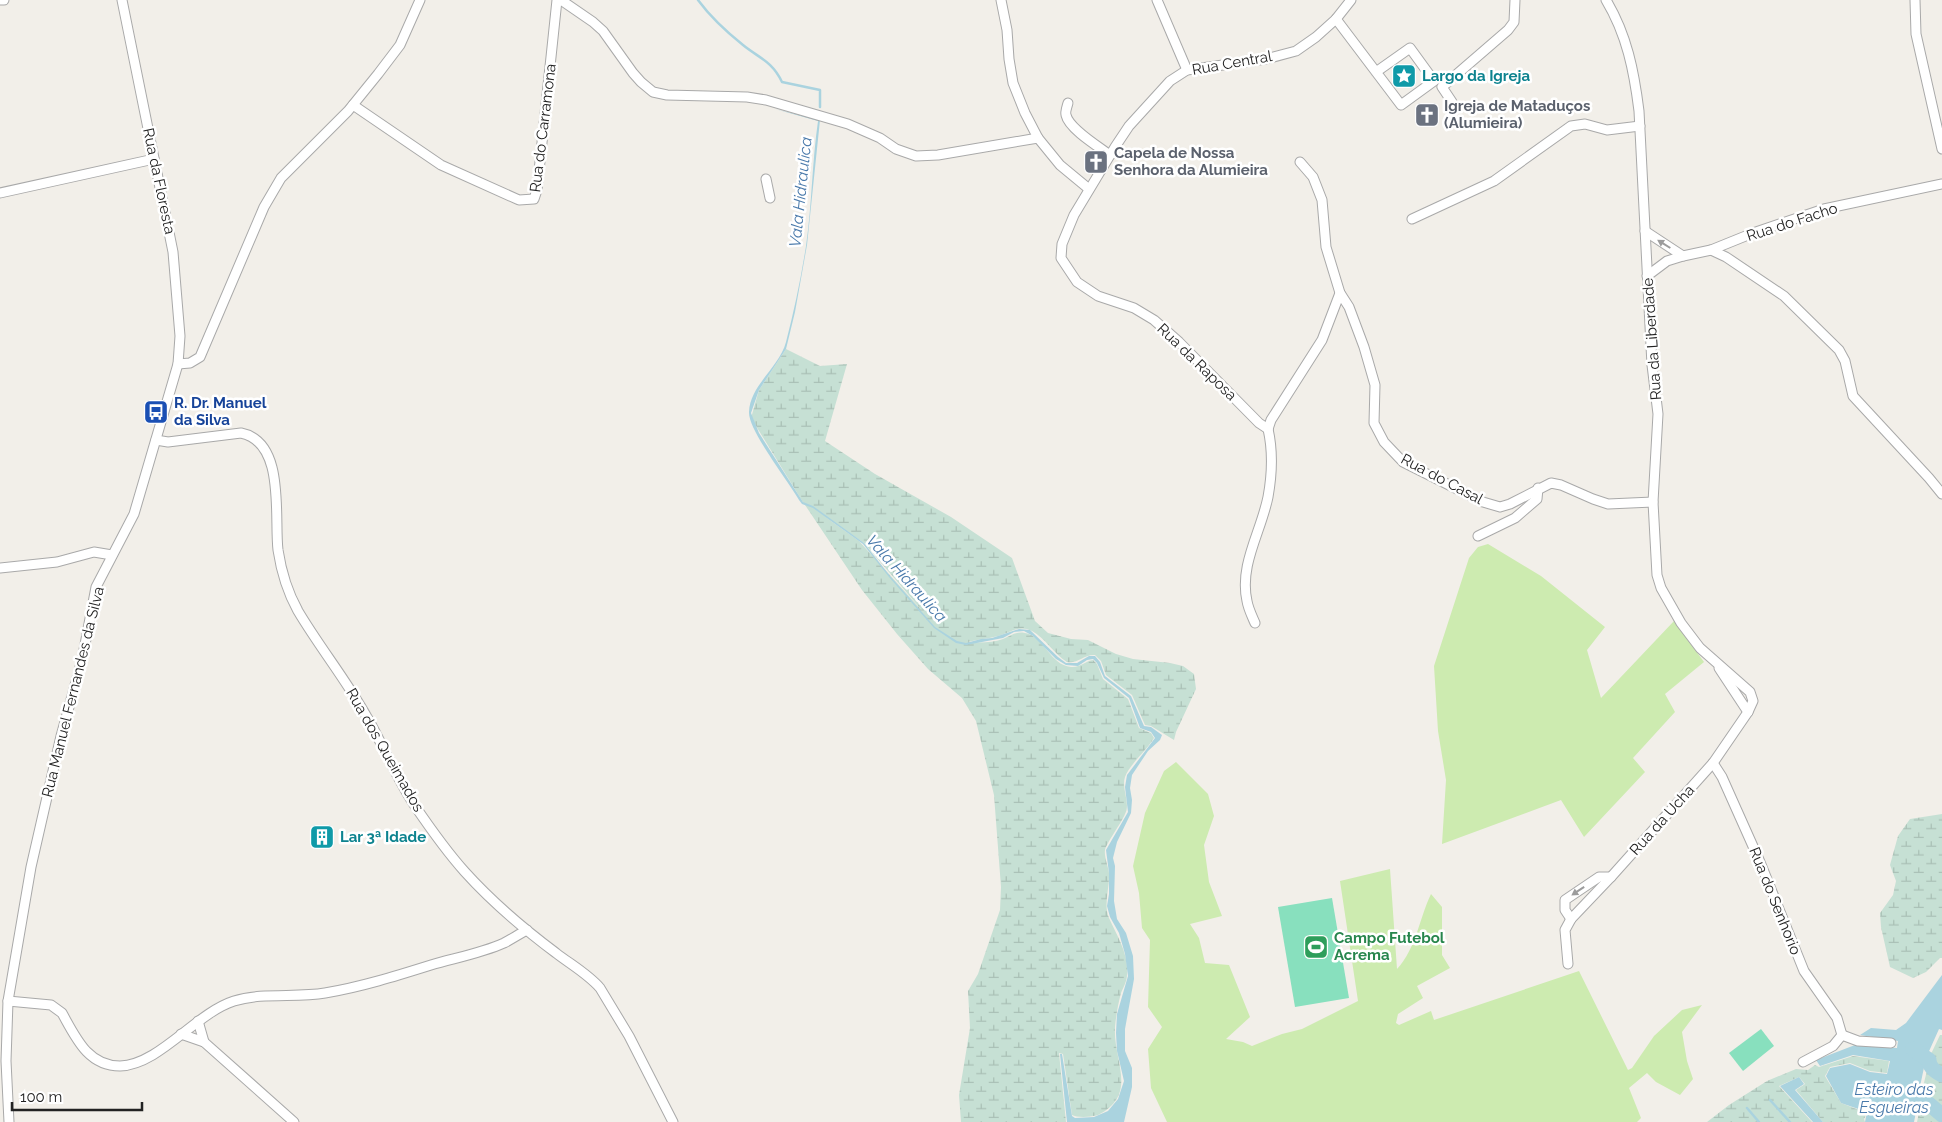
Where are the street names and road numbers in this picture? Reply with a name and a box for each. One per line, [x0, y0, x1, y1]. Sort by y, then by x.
street label: Rua Central [1191, 47, 1274, 79]
street label: Rua do Carramona [526, 63, 560, 193]
street label: Rua da Floresta [139, 126, 179, 236]
street label: Rua do Facho [1744, 199, 1840, 245]
street label: Rua da Liberdade [1639, 277, 1665, 401]
street label: Rua da Raposa [1154, 320, 1240, 404]
street label: Rua do Casal [1398, 450, 1487, 509]
street label: Rua Manuel Fernandes da Silva [38, 585, 108, 799]
street label: Rua dos Queimados [342, 685, 428, 815]
street label: Rua da Ucha [1626, 781, 1698, 859]
street label: Rua do Senhorio [1745, 845, 1805, 957]

